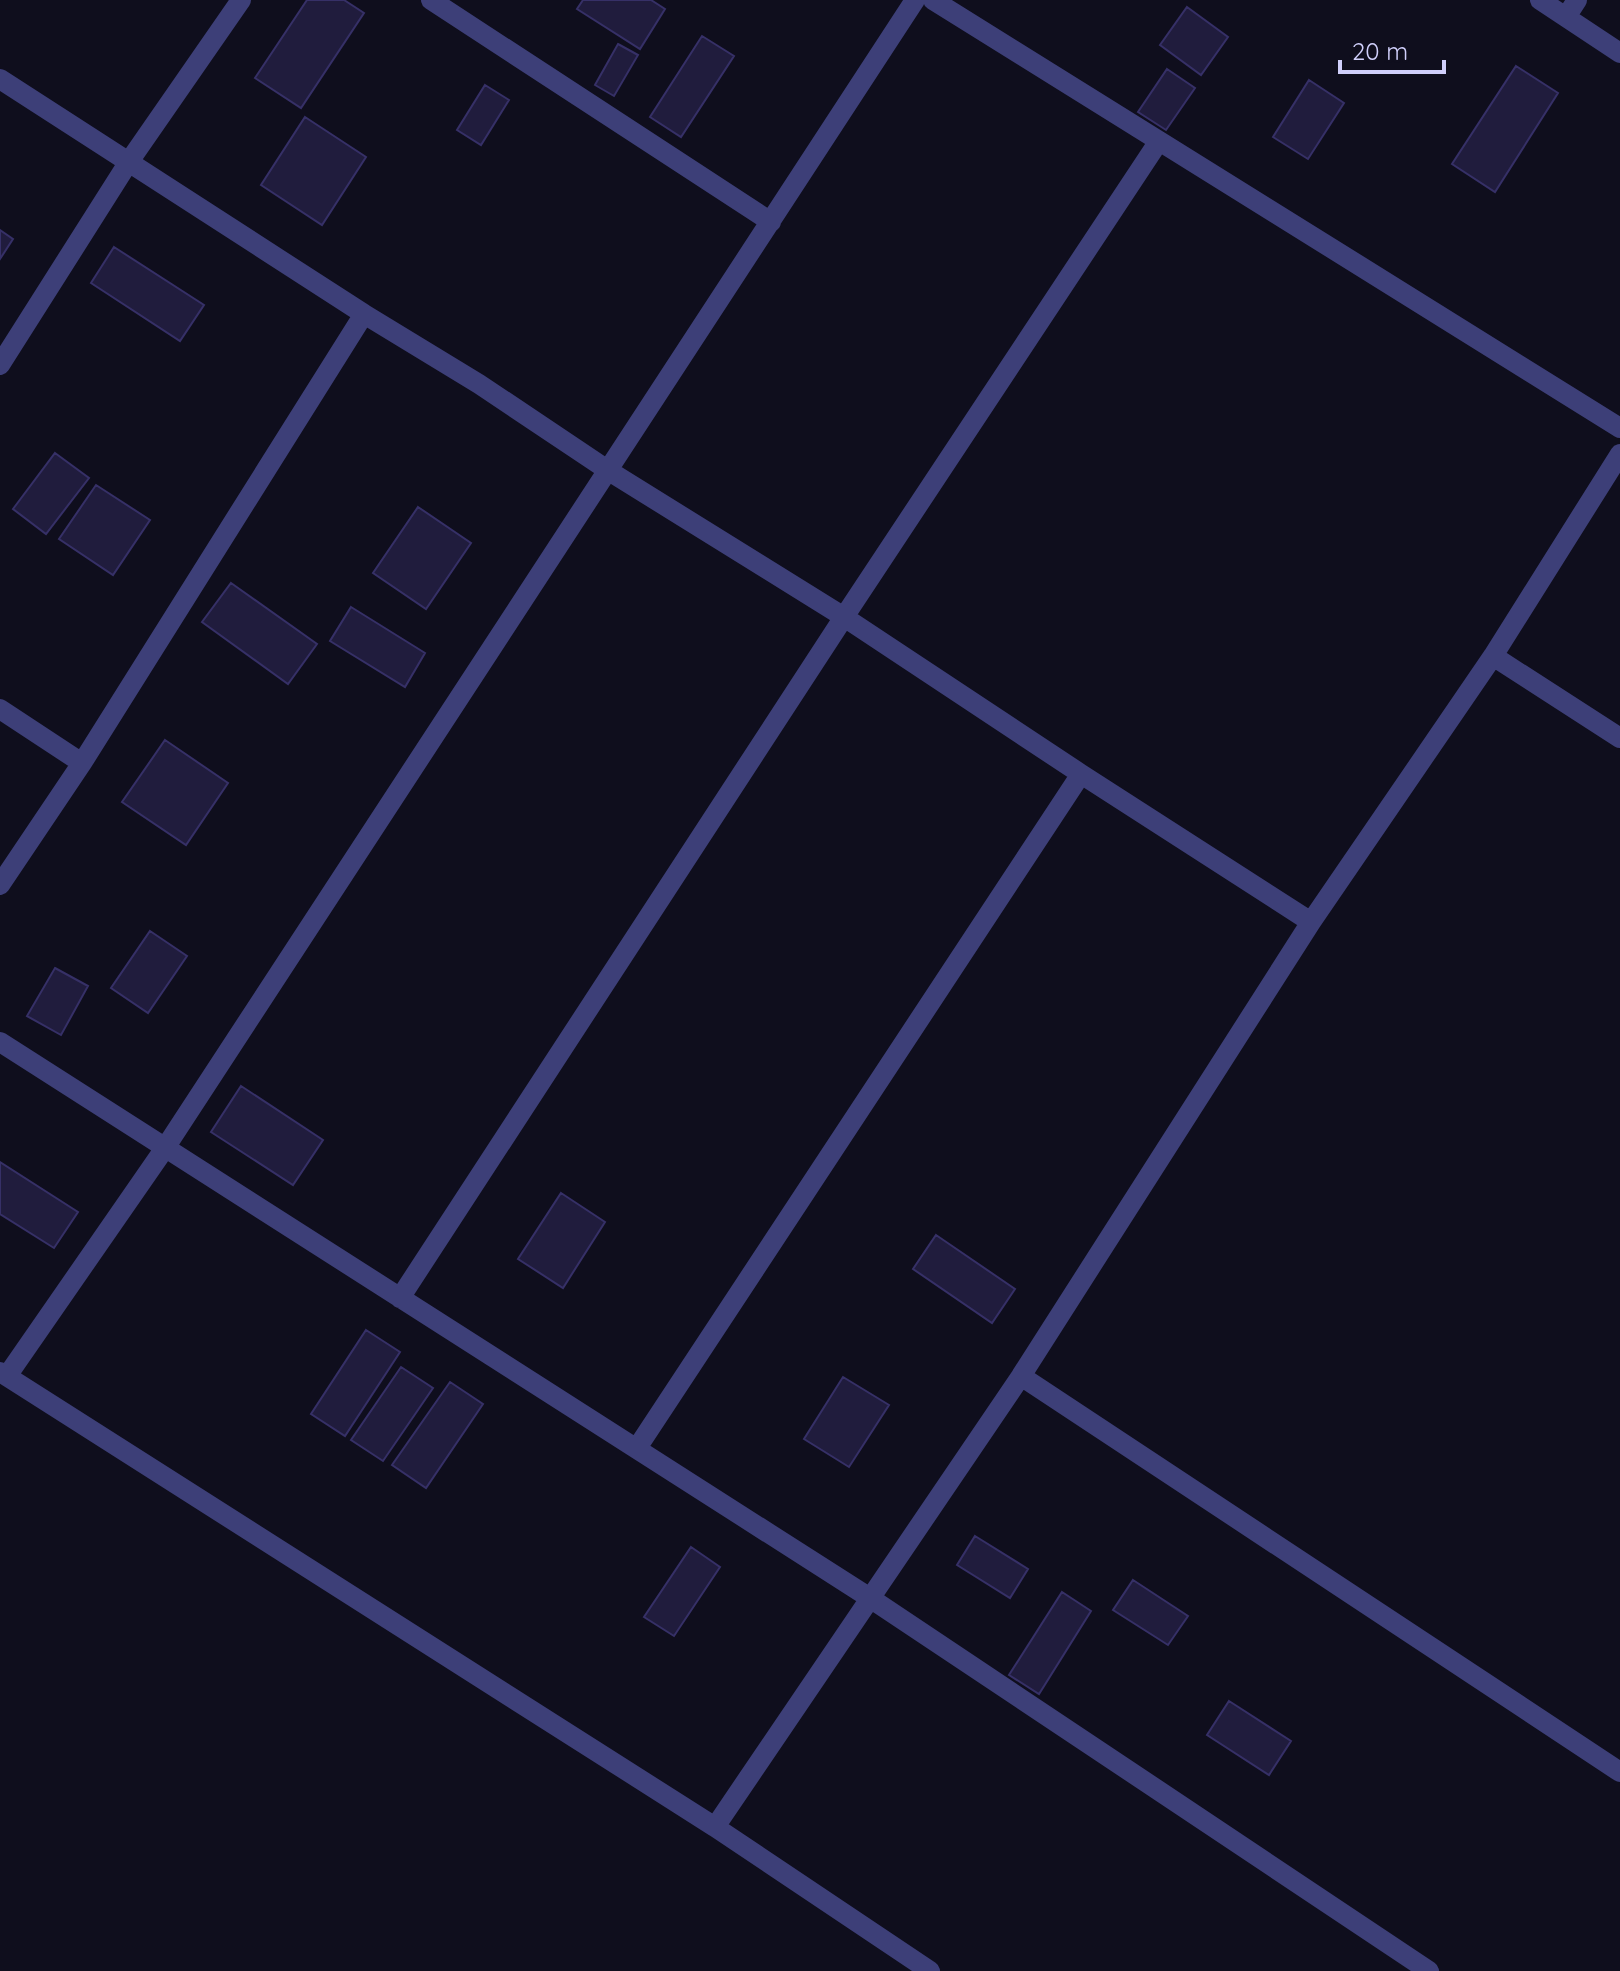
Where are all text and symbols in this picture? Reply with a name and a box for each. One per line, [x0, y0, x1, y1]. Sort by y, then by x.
scale bar [1340, 24, 1444, 74]
text: 20 m [1352, 36, 1408, 66]

